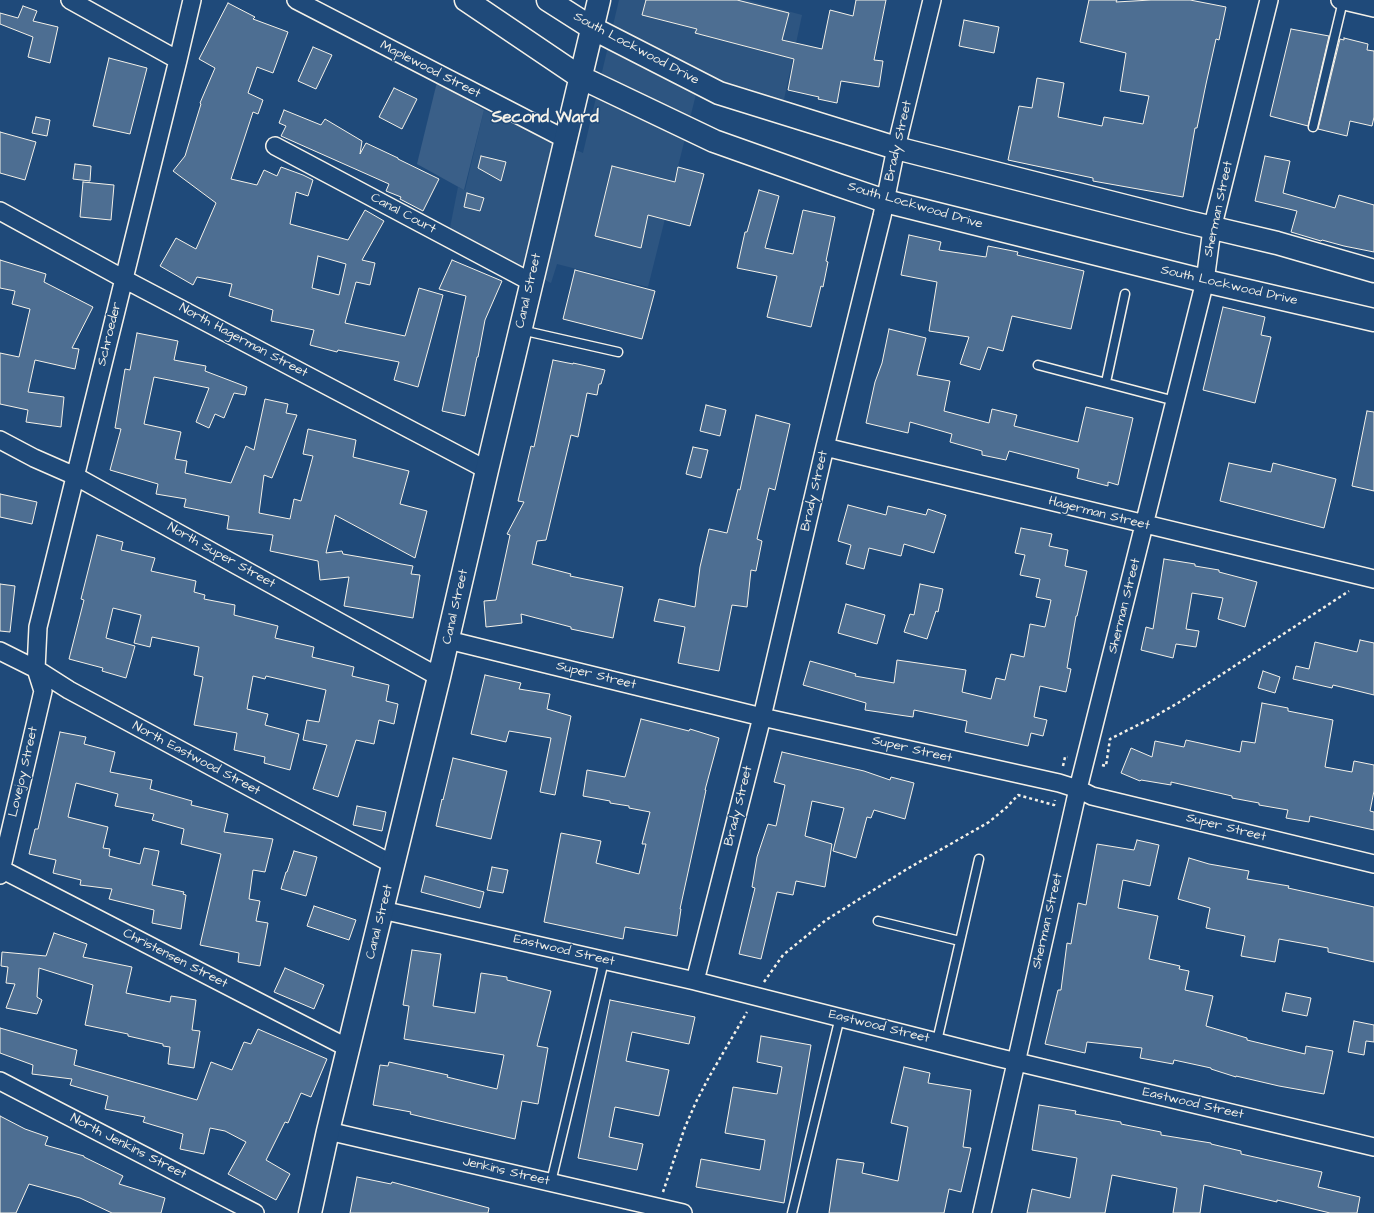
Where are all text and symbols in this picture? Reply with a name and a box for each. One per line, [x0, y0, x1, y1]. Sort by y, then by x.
street label: South Lockwood Drive [571, 9, 701, 89]
street label: Maplewood Street [377, 38, 483, 102]
street label: Brady Street [882, 99, 916, 183]
district label: Second Ward [491, 108, 599, 128]
street label: Sherman Street [1201, 160, 1237, 258]
street label: South Lockwood Drive [846, 179, 984, 233]
street label: Canal Court [368, 190, 438, 238]
street label: Canal Street [513, 252, 545, 330]
street label: South Lockwood Drive [1159, 263, 1299, 309]
street label: Schroeder [95, 300, 125, 368]
street label: North Hagerman Street [176, 300, 310, 382]
street label: Brady Street [798, 449, 832, 533]
street label: Hagerman Street [1047, 494, 1151, 534]
street label: North Super Street [164, 520, 278, 592]
street label: Sherman Street [1106, 557, 1144, 655]
street label: Canal Street [440, 568, 472, 646]
street label: Super Street [554, 659, 638, 693]
street label: North Eastwood Street [129, 719, 263, 799]
street label: Lovejoy Street [6, 725, 42, 819]
street label: Super Street [870, 733, 954, 767]
street label: Brady Street [721, 764, 757, 848]
street label: Super Street [1184, 811, 1268, 845]
street label: Sherman Street [1029, 872, 1067, 970]
street label: Canal Street [363, 883, 397, 961]
street label: Christensen Street [120, 926, 230, 992]
street label: Eastwood Street [512, 932, 616, 970]
street label: Eastwood Street [827, 1007, 931, 1047]
street label: Eastwood Street [1141, 1085, 1245, 1123]
street label: North Jenkins Street [67, 1111, 189, 1183]
street label: Jenkins Street [461, 1154, 551, 1190]

